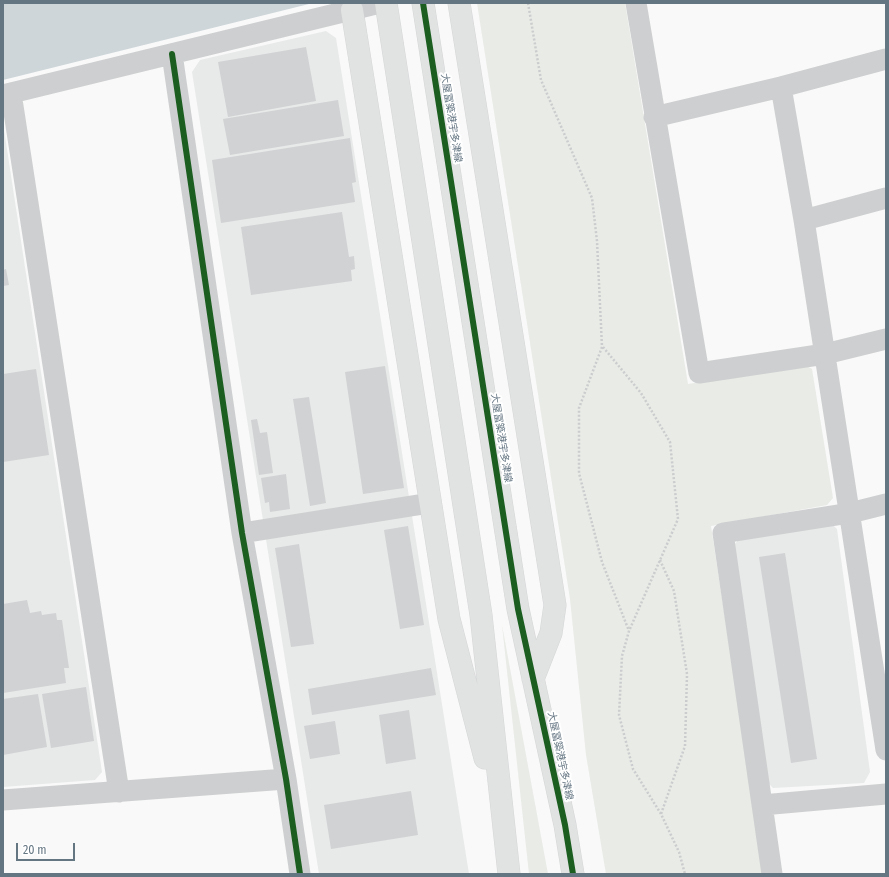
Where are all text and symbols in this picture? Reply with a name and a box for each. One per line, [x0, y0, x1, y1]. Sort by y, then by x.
street label: 大屋冨築港宇多津線 [438, 73, 464, 163]
street label: 大屋冨築港宇多津線 [488, 393, 514, 483]
street label: 大屋冨築港宇多津線 [545, 711, 575, 801]
scale bar [18, 835, 77, 861]
text: 20 m [23, 843, 47, 857]

